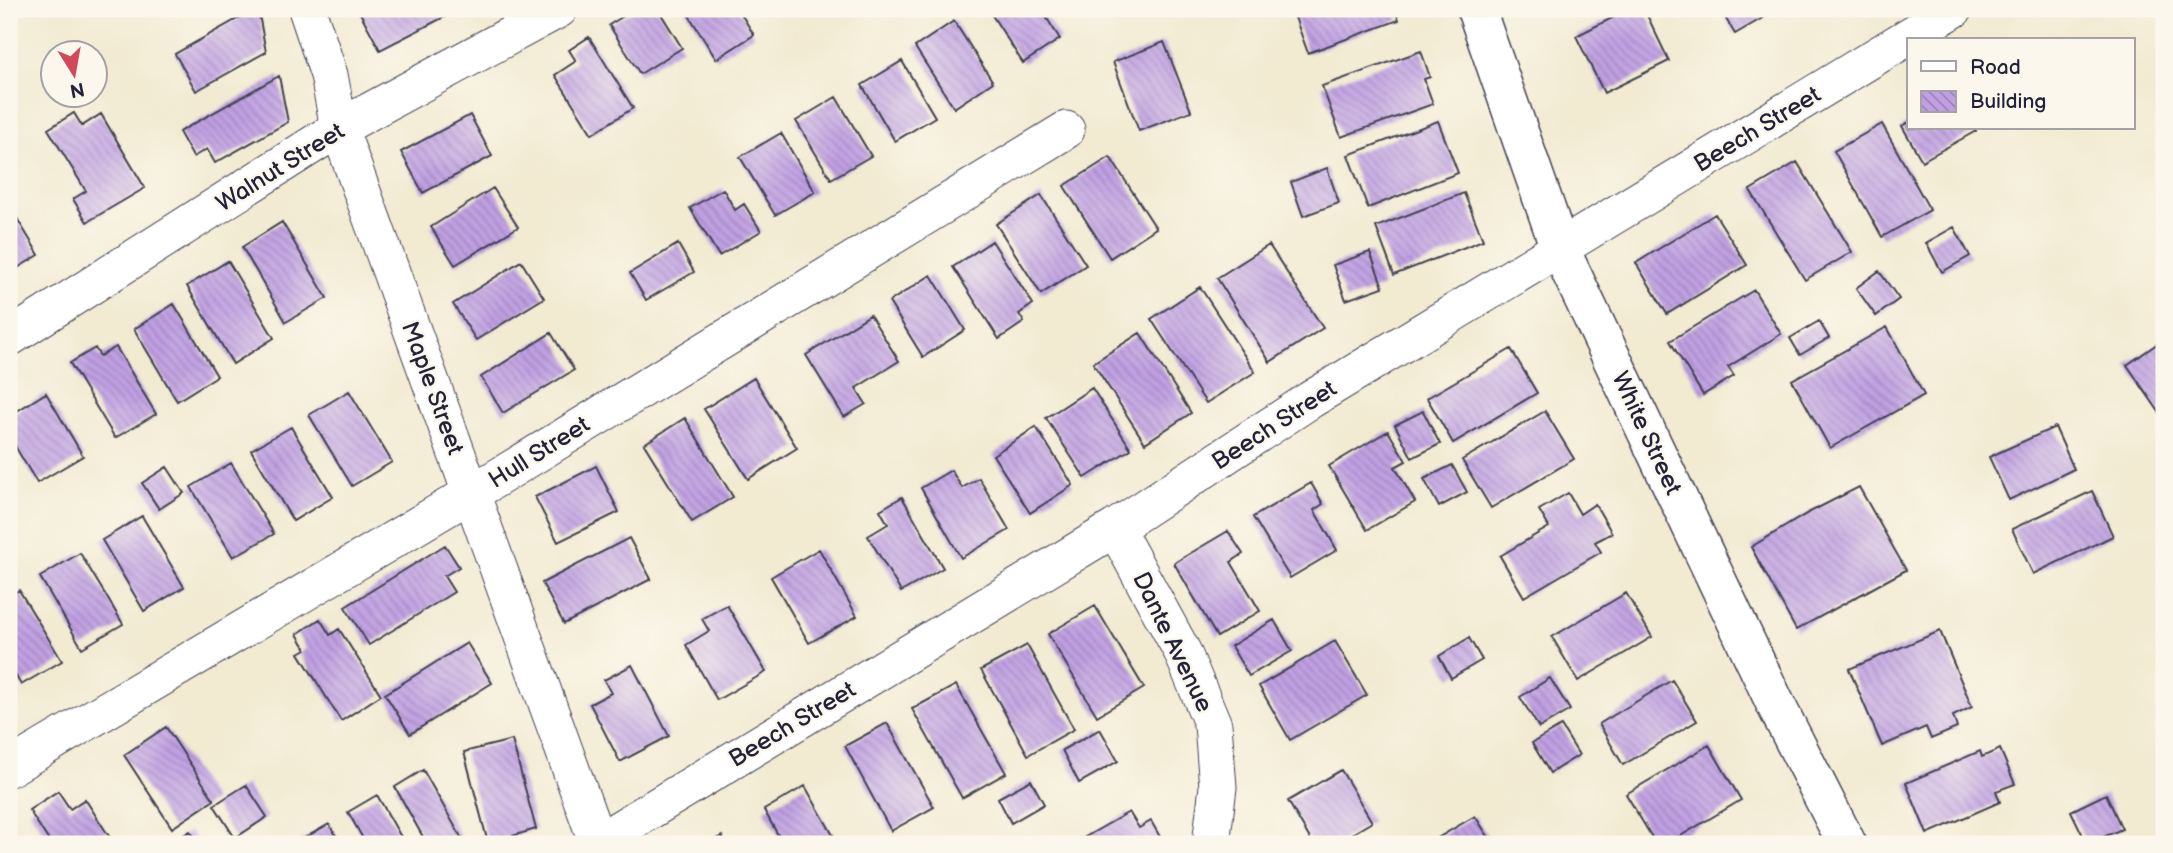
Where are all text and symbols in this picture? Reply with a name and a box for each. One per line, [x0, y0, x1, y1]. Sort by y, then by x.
north arrow [38, 38, 108, 108]
legend [1907, 38, 2134, 130]
text: Road [1970, 55, 2021, 80]
text: N [68, 77, 86, 102]
street label: Beech Street [1689, 80, 1826, 179]
text: Building [1970, 89, 2046, 114]
street label: Walnut Street [211, 116, 350, 218]
street label: Maple Street [395, 318, 470, 459]
street label: White Street [1605, 367, 1688, 500]
street label: Beech Street [1206, 374, 1343, 476]
street label: Hull Street [483, 410, 596, 495]
street label: Dante Avenue [1126, 567, 1219, 717]
street label: Beech Street [724, 675, 861, 774]

